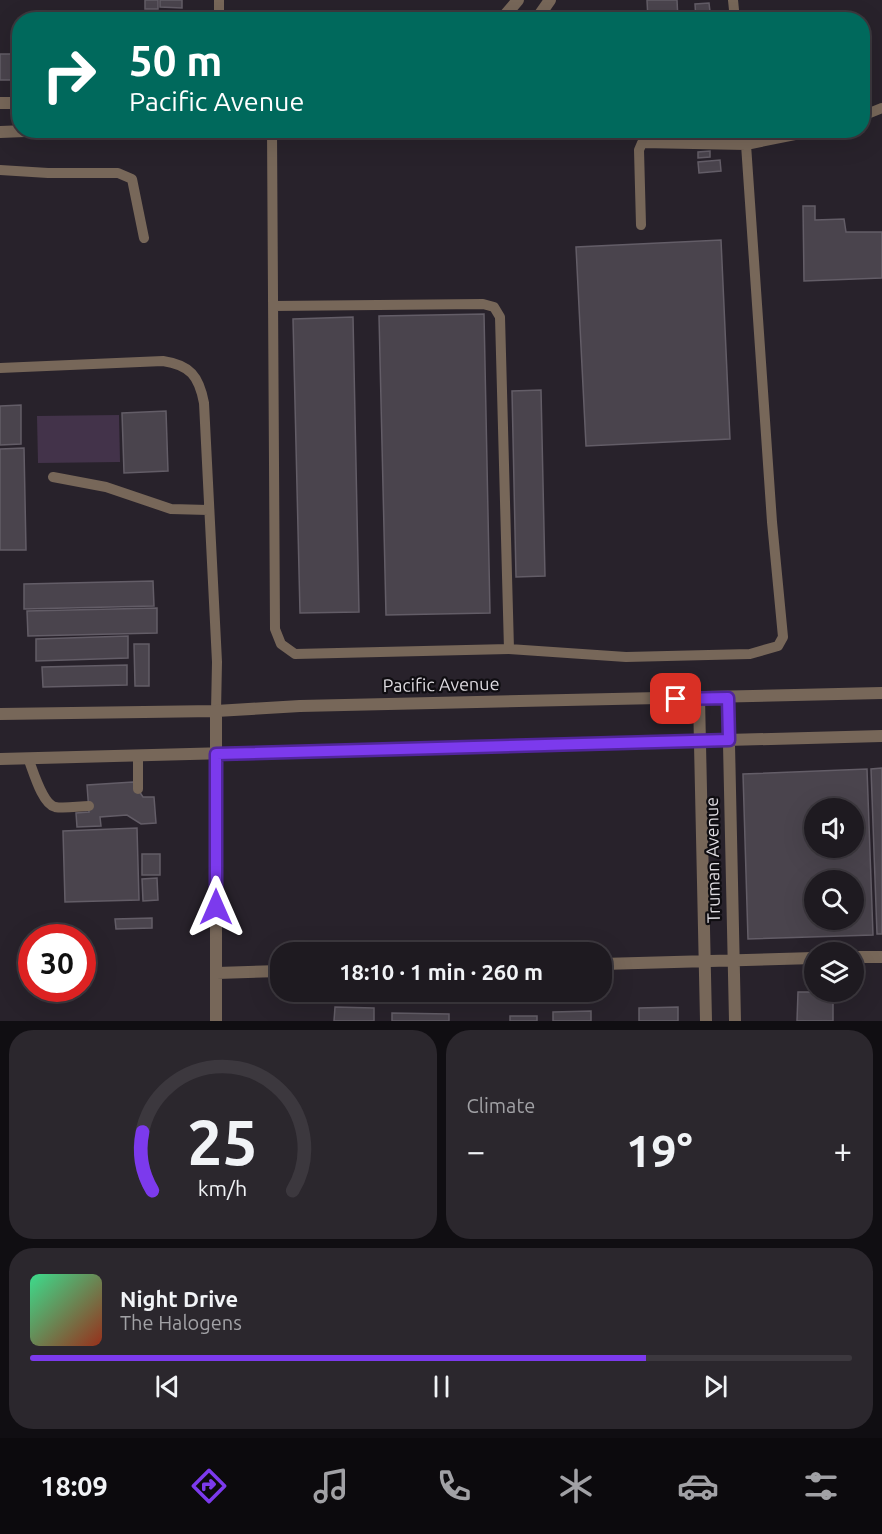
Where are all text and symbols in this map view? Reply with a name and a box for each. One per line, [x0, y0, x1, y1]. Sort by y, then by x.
icon: right [30, 36, 108, 114]
text: 50 m [129, 37, 223, 84]
text: Pacific Avenue [129, 86, 304, 116]
street label: Pacific Avenue [382, 673, 500, 695]
pin [650, 673, 701, 724]
icon: arrive [659, 682, 692, 715]
street label: Truman Avenue [701, 797, 723, 923]
map controls [804, 798, 864, 1002]
button: sound [804, 798, 864, 858]
button: search [804, 870, 864, 930]
position arrow [184, 875, 248, 939]
speed limit sign: 30 [18, 924, 96, 1002]
button: layers [804, 942, 864, 1002]
text: 18:10 · 1 min · 260 m [339, 959, 543, 984]
text: Climate [467, 1094, 535, 1117]
text: 25 [188, 1107, 258, 1177]
text: 19° [626, 1125, 693, 1176]
text: − [467, 1132, 485, 1169]
text: + [833, 1132, 852, 1169]
text: km/h [198, 1177, 247, 1201]
text: Night Drive [120, 1286, 238, 1311]
text: The Halogens [120, 1311, 242, 1334]
icon: previous [151, 1370, 184, 1403]
icon: pause [425, 1370, 458, 1403]
icon: next [699, 1370, 732, 1403]
icon: directions [188, 1465, 230, 1507]
icon: music [310, 1465, 352, 1507]
icon: phone [433, 1465, 475, 1507]
icon: climate [555, 1465, 597, 1507]
icon: car [677, 1465, 719, 1507]
icon: filters [800, 1465, 842, 1507]
text: 18:09 [40, 1471, 108, 1501]

